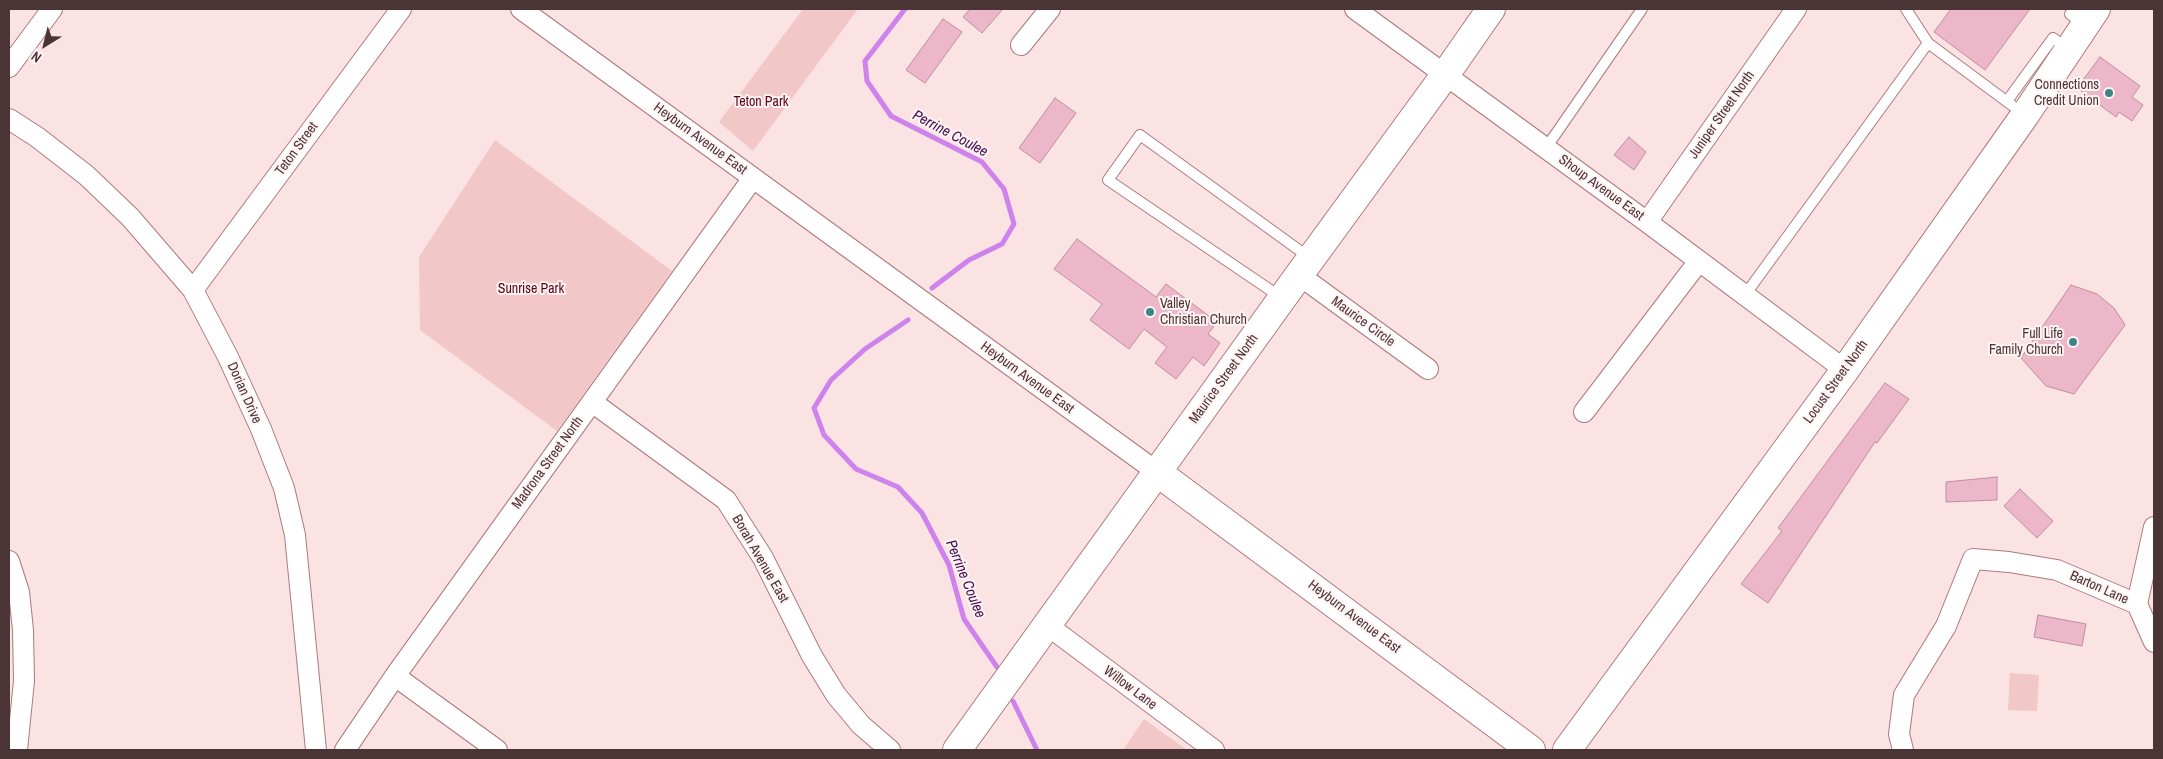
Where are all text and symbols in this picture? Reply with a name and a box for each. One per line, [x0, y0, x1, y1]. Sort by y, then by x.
north arrow [20, 20, 70, 70]
text: N [28, 47, 45, 67]
street label: Juniper Street North [1685, 68, 1759, 162]
place label: Connections Credit Union [2034, 77, 2099, 110]
marker: Connections Credit Union [2103, 87, 2115, 99]
park label: Teton Park [734, 94, 788, 110]
street label: Heyburn Avenue East [650, 99, 750, 179]
water label: Perrine Coulee [909, 107, 991, 161]
street label: Teton Street [272, 119, 322, 179]
street label: Shoup Avenue East [1555, 151, 1647, 225]
park label: Sunrise Park [498, 281, 564, 297]
street label: Maurice Circle [1328, 293, 1398, 351]
place label: Valley Christian Church [1160, 296, 1247, 328]
marker: Valley Christian Church [1144, 306, 1156, 318]
place label: Full Life Family Church [1989, 326, 2063, 358]
street label: Maurice Street North [1186, 331, 1262, 427]
marker: Full Life Family Church [2067, 336, 2079, 348]
street label: Locust Street North [1800, 337, 1872, 427]
street label: Heyburn Avenue East [977, 338, 1077, 418]
street label: Dorian Drive [223, 360, 265, 426]
street label: Madrona Street North [509, 413, 587, 513]
street label: Borah Avenue East [728, 512, 792, 606]
water label: Perrine Coulee [941, 537, 989, 621]
street label: Barton Lane [2067, 568, 2131, 608]
street label: Heyburn Avenue East [1304, 577, 1404, 657]
street label: Willow Lane [1100, 662, 1160, 714]

